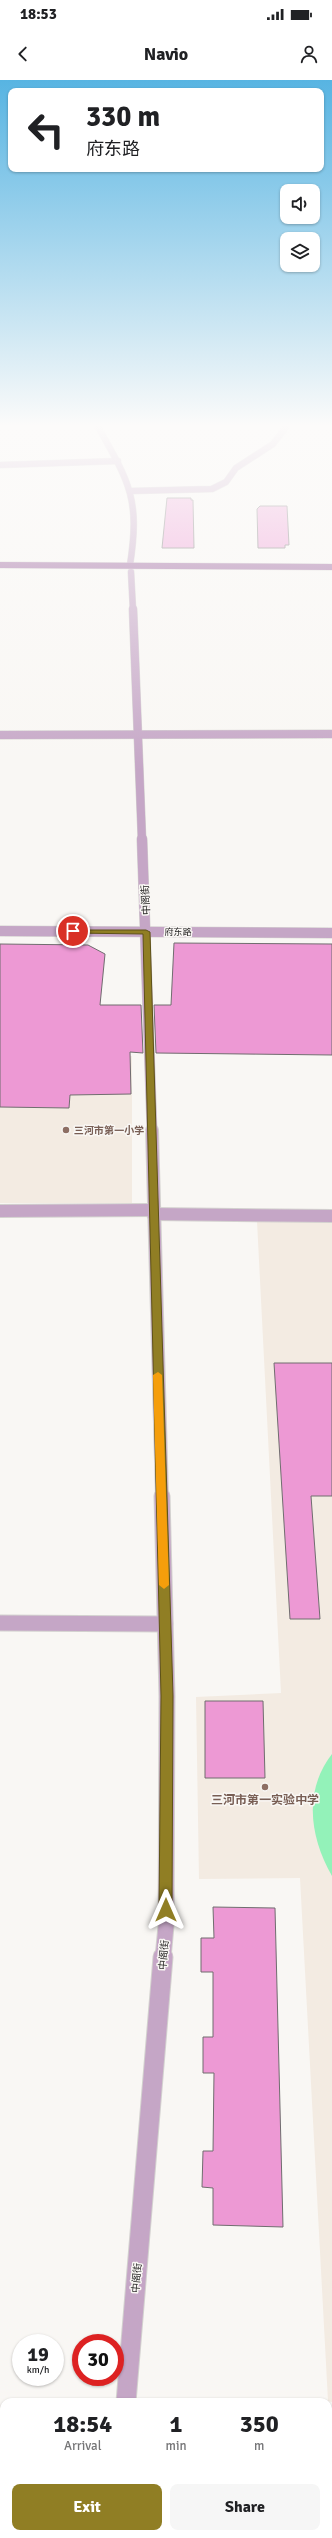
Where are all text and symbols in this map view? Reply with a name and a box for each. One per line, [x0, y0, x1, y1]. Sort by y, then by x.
text: 18:53 [20, 5, 57, 23]
icon: back [12, 43, 34, 65]
text: Navio [144, 43, 188, 65]
icon: person [298, 43, 320, 65]
text: 330 m [86, 100, 160, 134]
icon: left [20, 104, 72, 156]
text: 府东路 [86, 138, 140, 160]
map controls [280, 184, 320, 272]
button: sound [280, 184, 320, 224]
button: layers [280, 232, 320, 272]
street label: 中阁街 [139, 885, 153, 915]
pin [56, 914, 90, 948]
icon: arrive [62, 920, 84, 942]
street label: 府东路 [164, 927, 192, 938]
marker: 三河市第一小学 [61, 1125, 71, 1135]
place label: 三河市第一小学 [74, 1125, 144, 1137]
marker: 三河市第一实验中学 [260, 1782, 270, 1792]
place label: 三河市第一实验中学 [211, 1793, 319, 1808]
position arrow [145, 1889, 187, 1931]
street label: 中阁街 [157, 1940, 171, 1971]
street label: 中阁街 [130, 2263, 144, 2294]
speed limit sign: 30 [72, 2334, 124, 2386]
text: 19 [27, 2342, 49, 2367]
text: km/h [27, 2364, 49, 2376]
text: 18:54 [53, 2409, 112, 2439]
text: 1 [170, 2409, 182, 2439]
text: 350 [240, 2409, 279, 2439]
text: Arrival [64, 2438, 101, 2454]
text: min [166, 2438, 187, 2454]
text: m [254, 2438, 264, 2454]
button: Exit [12, 2484, 162, 2530]
button: Share [170, 2484, 320, 2530]

